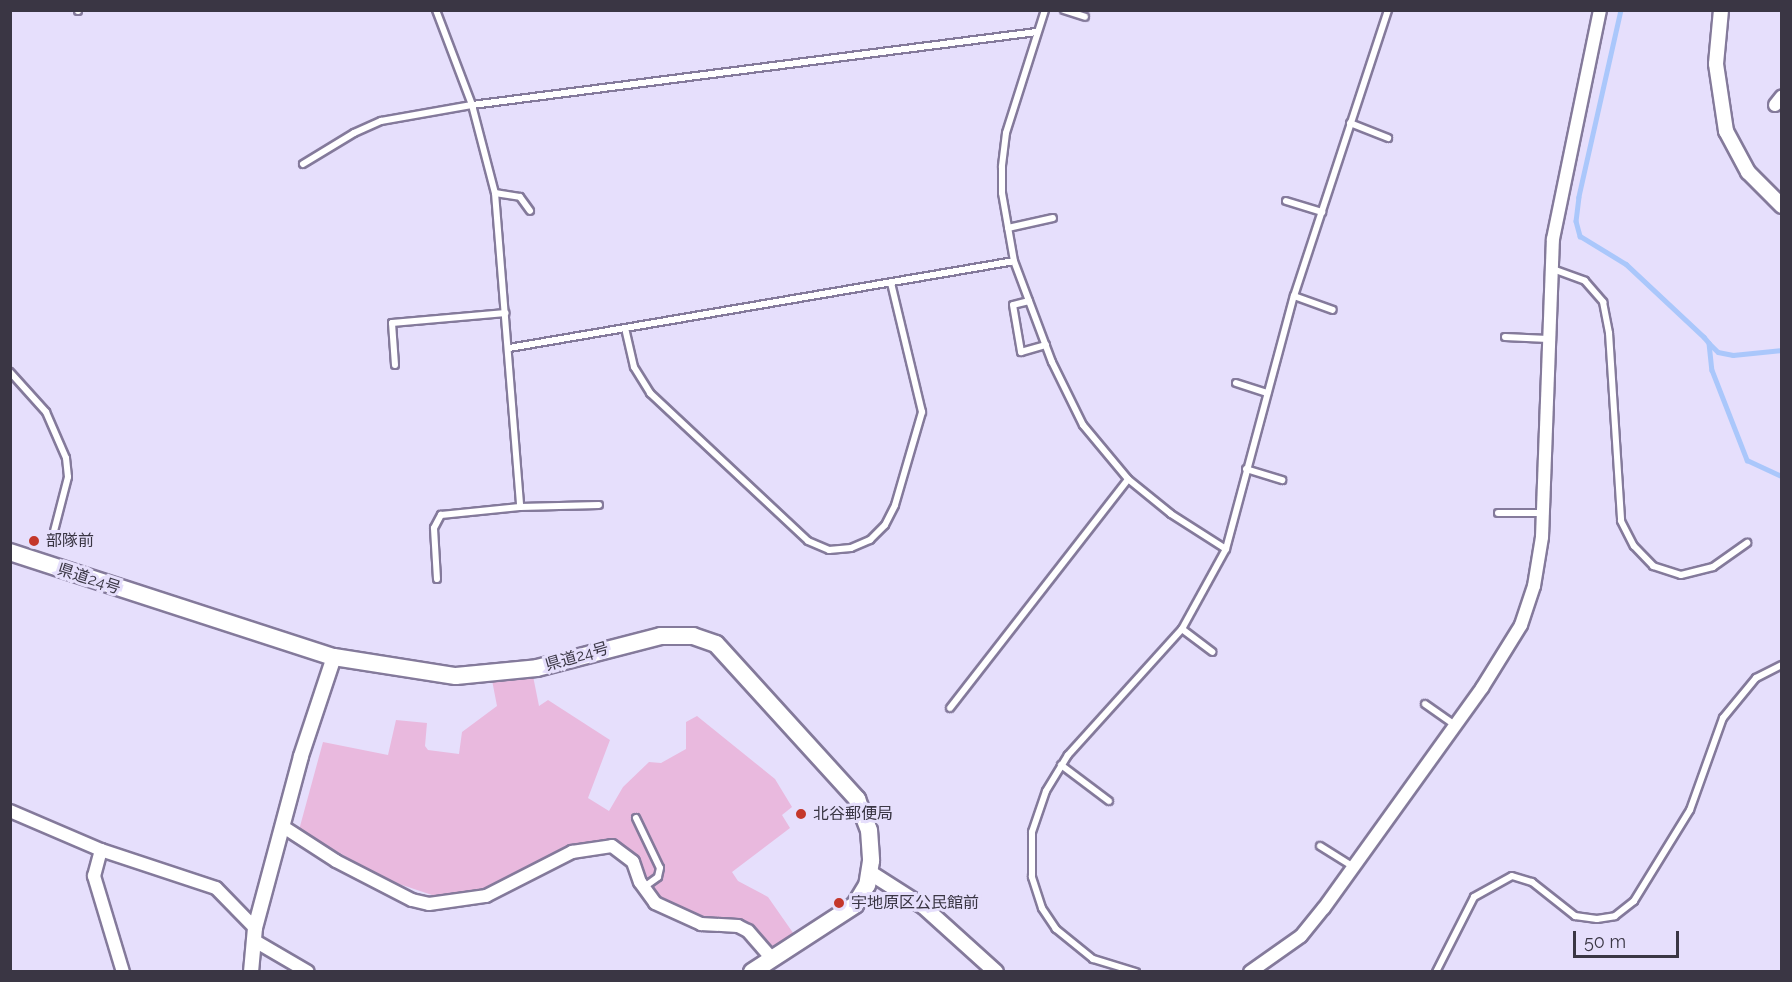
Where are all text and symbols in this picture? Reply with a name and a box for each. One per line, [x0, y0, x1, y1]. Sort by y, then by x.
place label: 部隊前 [46, 531, 94, 551]
marker: 部隊前 [27, 534, 41, 548]
street label: 県道24号 [55, 560, 123, 598]
street label: 県道24号 [543, 639, 611, 675]
place label: 北谷郵便局 [813, 804, 893, 824]
marker: 北谷郵便局 [794, 807, 808, 821]
place label: 宇地原区公民館前 [851, 893, 979, 913]
marker: 宇地原区公民館前 [832, 896, 846, 910]
scale bar [1576, 919, 1682, 957]
text: 50 m [1584, 931, 1626, 952]

